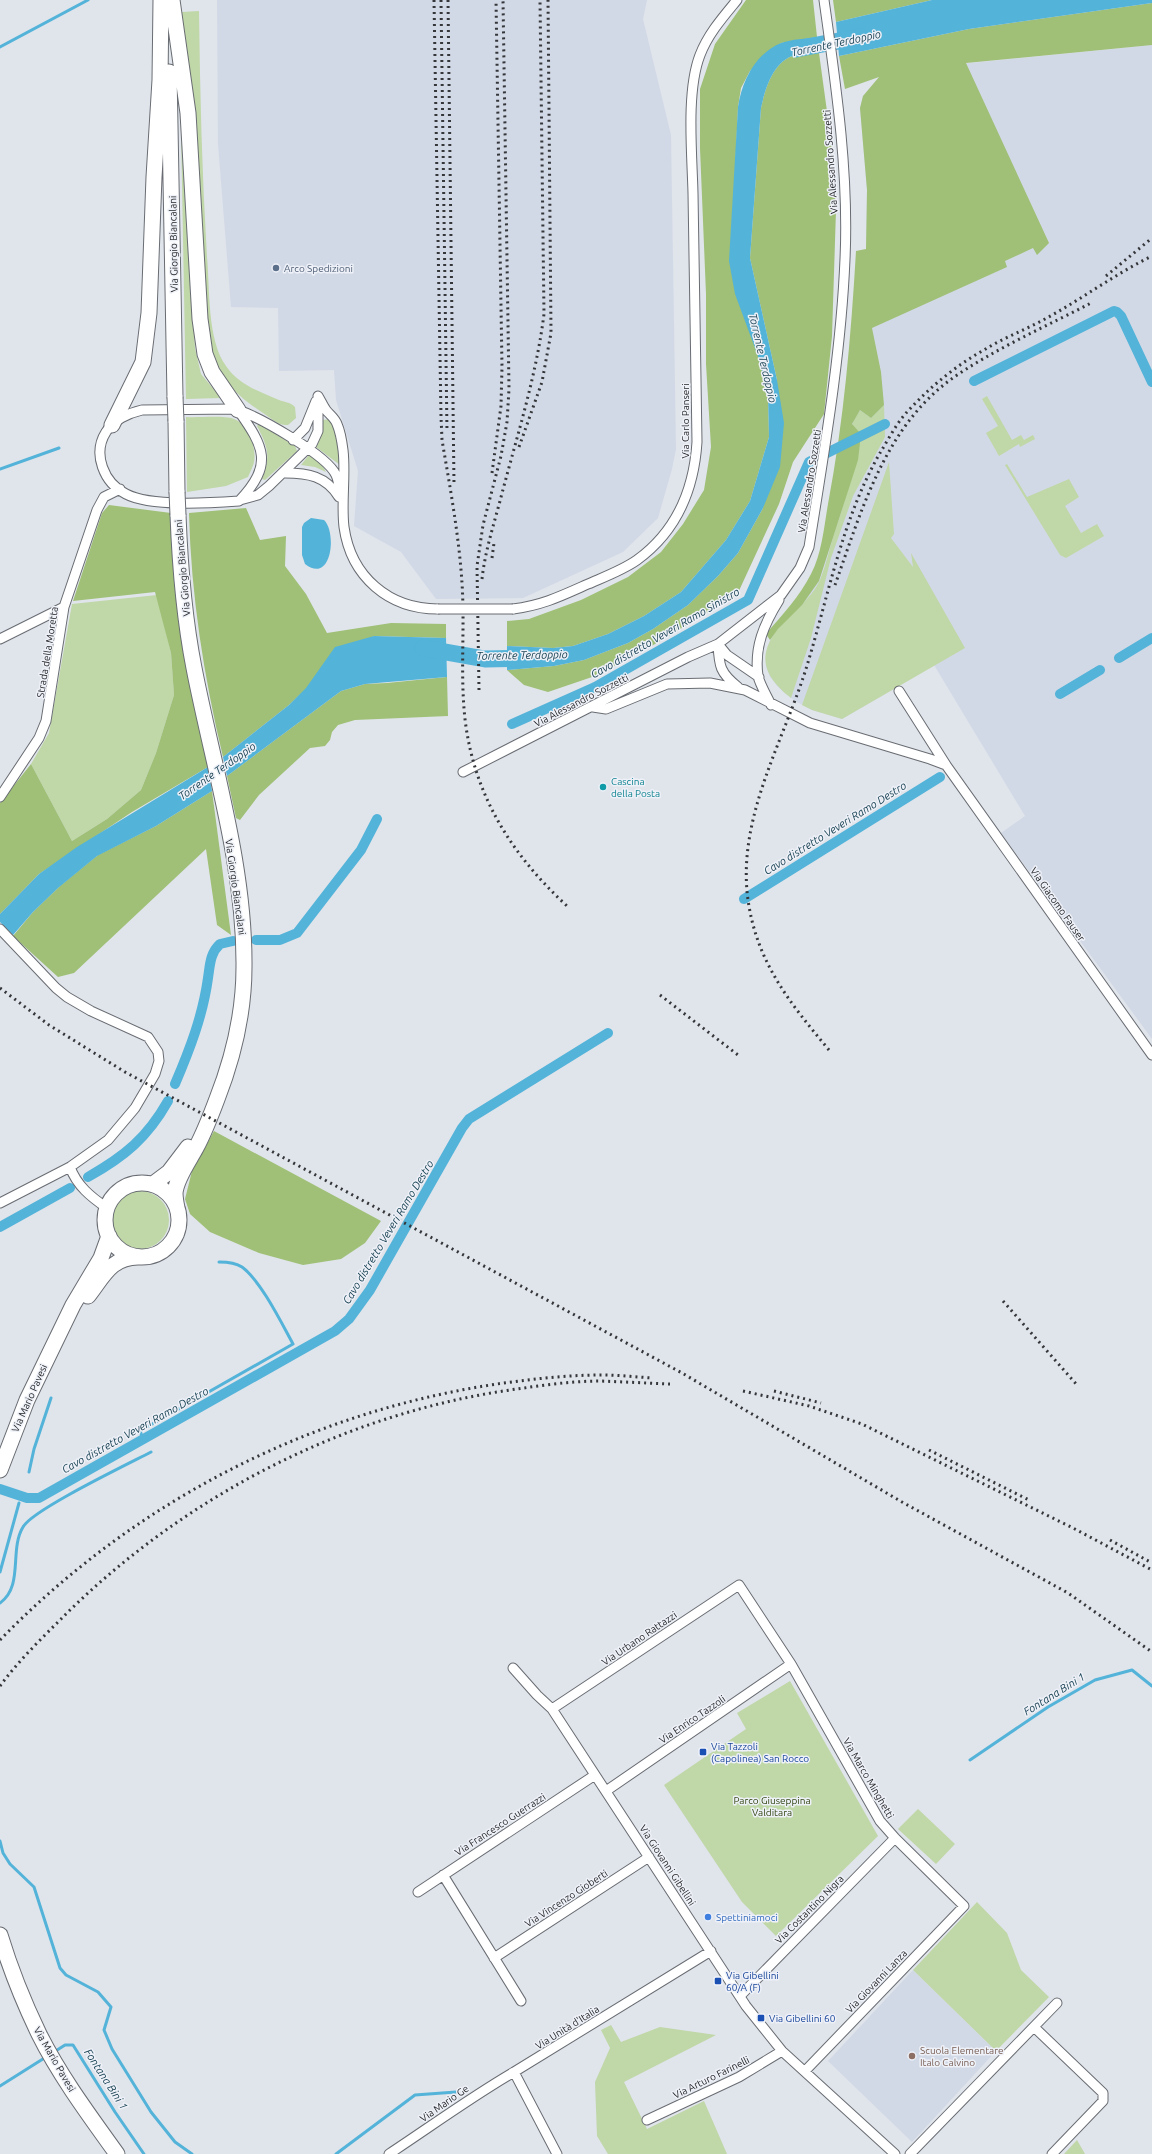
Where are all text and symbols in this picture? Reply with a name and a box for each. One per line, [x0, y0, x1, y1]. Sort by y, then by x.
water label: Torrente Terdoppio [790, 28, 882, 58]
street label: Via Alessandro Sozzetti [821, 110, 840, 214]
street label: Via Giorgio Biancalani [167, 195, 180, 293]
marker: Arco Spedizioni [271, 263, 281, 273]
place label: Arco Spedizioni [284, 263, 353, 274]
water label: Torrente Terdoppio [747, 312, 779, 404]
street label: Via Carlo Panseri [680, 383, 691, 459]
street label: Via Alessandro Sozzetti [796, 429, 823, 533]
street label: Via Giorgio Biancalani [173, 519, 192, 617]
water label: Cavo distretto Veveri Ramo Sinistro [589, 585, 741, 681]
street label: Strada della Moretta [35, 606, 60, 698]
water label: Torrente Terdoppio [476, 648, 568, 662]
street label: Via Alessandro Sozzetti [532, 672, 630, 729]
water label: Torrente Terdoppio [176, 740, 258, 802]
place label: Cascina della Posta [611, 776, 660, 799]
water label: Cavo distretto Veveri Ramo Destro [762, 779, 908, 877]
marker: Cascina della Posta [598, 782, 608, 792]
street label: Via Giorgio Biancalani [223, 838, 248, 936]
street label: Via Giacomo Fauser [1028, 865, 1087, 943]
water label: Cavo distretto Veveri Ramo Destro [340, 1158, 436, 1306]
street label: Via Mario Pavesi [10, 1363, 49, 1434]
water label: Cavo distretto Veveri Ramo Destro [60, 1385, 210, 1475]
street label: Via Urbano Rattazzi [600, 1609, 679, 1668]
water label: Fontana Bini 1 [1021, 1670, 1087, 1718]
street label: Via Enrico Tazzoli [657, 1693, 727, 1746]
street label: Via Marco Minghetti [841, 1736, 896, 1820]
place label: Via Tazzoli (Capolinea) San Rocco [711, 1741, 809, 1764]
marker: Via Tazzoli (Capolinea) San Rocco [698, 1747, 708, 1757]
street label: Via Francesco Guerrazzi [453, 1791, 548, 1858]
park label: Parco Giuseppina Valditara [733, 1795, 811, 1818]
street label: Via Giovanni Gibellini [637, 1823, 698, 1908]
street label: Via Vincenzo Gioberti [523, 1868, 610, 1929]
street label: Via Costantino Nigra [773, 1873, 846, 1946]
marker: Spettiniamoci [703, 1912, 713, 1922]
place label: Spettiniamoci [716, 1912, 778, 1923]
street label: Via Giovanni Lanza [843, 1948, 909, 2015]
place label: Via Gibellini 60/A (F) [726, 1970, 779, 1993]
marker: Via Gibellini 60/A (F) [713, 1976, 723, 1986]
street label: Via Unità d'Italia [533, 2003, 601, 2051]
marker: Via Gibellini 60 [756, 2013, 766, 2023]
place label: Via Gibellini 60 [769, 2013, 836, 2024]
street label: Via Mario Pavesi [32, 2025, 78, 2094]
place label: Scuola Elementare Italo Calvino [920, 2045, 1003, 2068]
water label: Fontana Bini 1 [82, 2047, 130, 2111]
marker: Scuola Elementare Italo Calvino [907, 2051, 917, 2061]
street label: Via Arturo Farinelli [671, 2054, 751, 2101]
street label: Via Mario Ge [418, 2083, 471, 2124]

